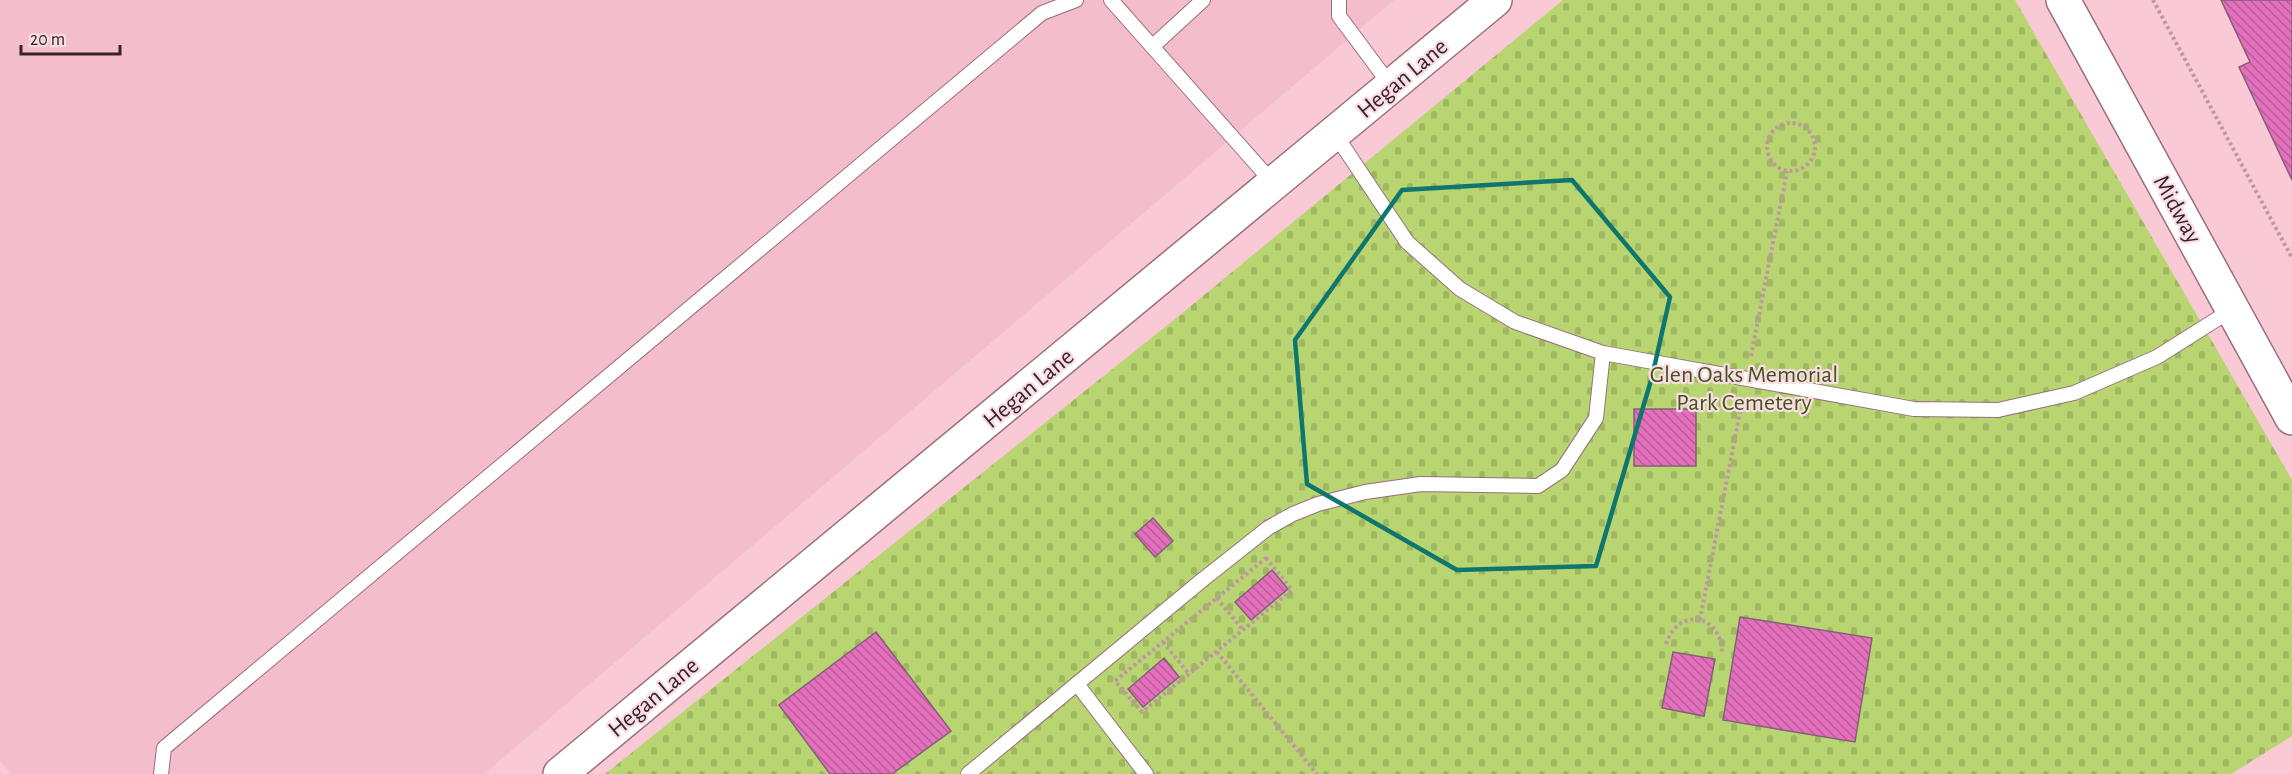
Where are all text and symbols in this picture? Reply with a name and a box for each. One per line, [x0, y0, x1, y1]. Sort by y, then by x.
scale bar [21, 18, 120, 56]
text: 20 m [30, 31, 65, 49]
street label: Hegan Lane [1353, 34, 1452, 123]
street label: Midway [2149, 171, 2206, 248]
street label: Hegan Lane [979, 344, 1078, 433]
park label: Glen Oaks Memorial Park Cemetery [1650, 363, 1838, 415]
street label: Hegan Lane [604, 653, 703, 742]

